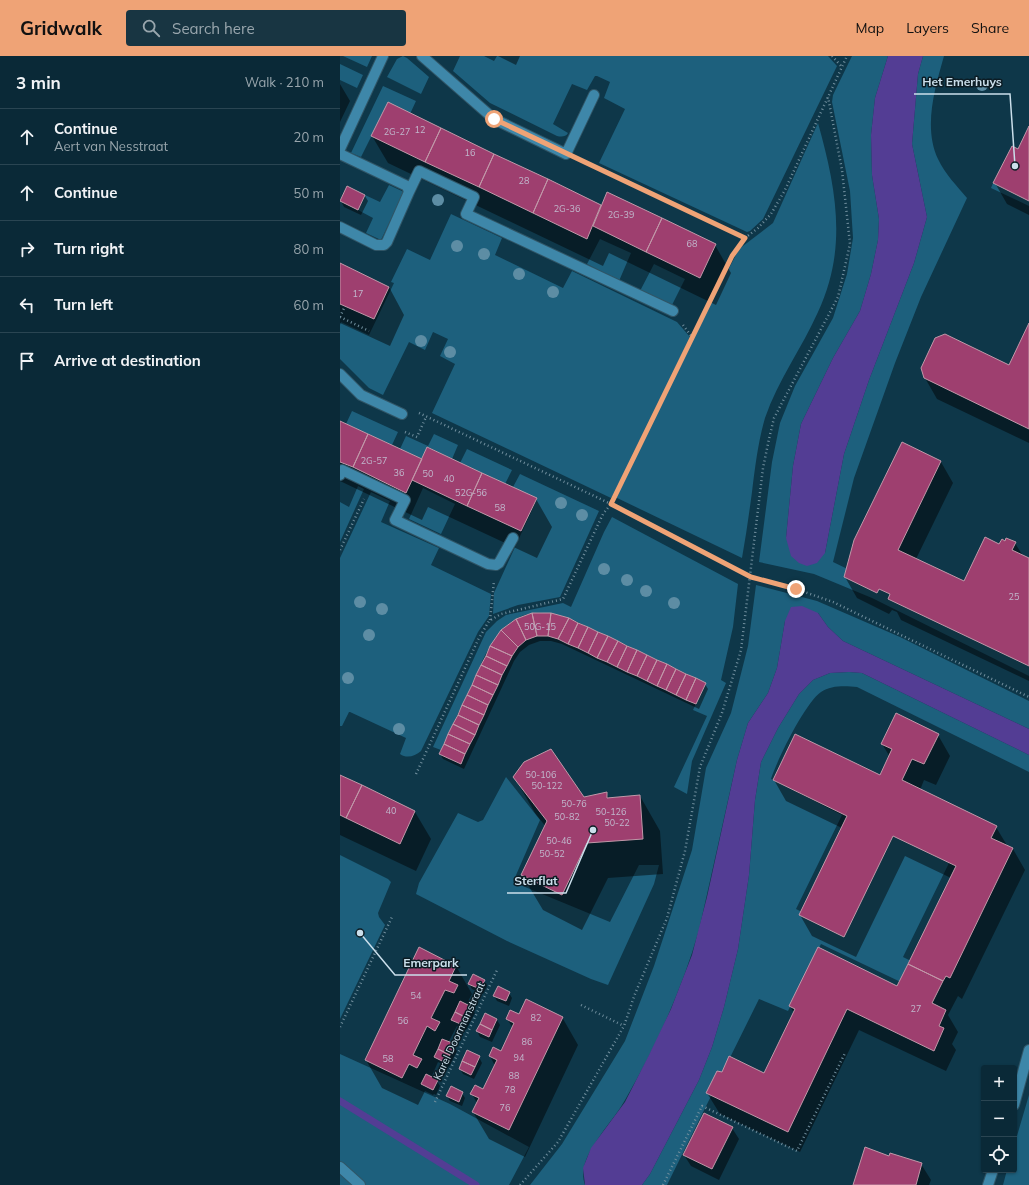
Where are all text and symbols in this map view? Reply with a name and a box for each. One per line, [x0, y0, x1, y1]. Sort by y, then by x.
search box [126, 10, 406, 46]
text: Gridwalk [20, 16, 102, 40]
icon: search [140, 17, 162, 39]
text: Search here [172, 19, 255, 38]
text: Map [855, 19, 884, 37]
text: Layers [906, 19, 949, 37]
text: Share [971, 19, 1009, 37]
callout: Het Emerhuys [914, 70, 1010, 94]
text: 3 min [16, 72, 61, 93]
text: Walk · 210 m [245, 74, 324, 90]
text: Het Emerhuys [922, 74, 1002, 89]
route start [485, 110, 503, 128]
text: Continue [54, 119, 117, 138]
house number: 12 [415, 124, 425, 135]
icon: ahead [16, 126, 38, 148]
house number: 2G-27 [384, 126, 410, 137]
text: 20 m [294, 129, 324, 145]
text: Aert van Nesstraat [54, 138, 168, 154]
house number: 16 [465, 147, 475, 158]
house number: 28 [519, 175, 529, 186]
icon: ahead [16, 182, 38, 204]
text: Continue [54, 183, 117, 202]
text: 50 m [294, 185, 324, 201]
house number: 2G-36 [554, 203, 580, 214]
house number: 2G-39 [608, 209, 634, 220]
icon: right [16, 238, 38, 260]
house number: 68 [687, 238, 697, 249]
text: Turn right [54, 239, 124, 258]
text: 80 m [294, 241, 324, 257]
house number: 17 [353, 288, 363, 299]
icon: left [16, 294, 38, 316]
text: Turn left [54, 295, 113, 314]
text: 60 m [294, 297, 324, 313]
icon: arrive [16, 350, 38, 372]
text: Arrive at destination [54, 351, 201, 370]
house number: 2G-57 [361, 455, 387, 466]
house number: 36 [394, 467, 404, 478]
house number: 50 [423, 468, 433, 479]
house number: 40 [444, 473, 454, 484]
house number: 52G-56 [455, 487, 487, 498]
house number: 58 [495, 502, 505, 513]
route end [787, 580, 805, 598]
house number: 25 [1009, 591, 1020, 602]
house number: 50G-15 [524, 621, 557, 632]
house number: 50-106 [526, 769, 556, 780]
house number: 50-122 [532, 780, 562, 791]
house number: 50-76 [561, 798, 587, 809]
house number: 40 [386, 805, 396, 816]
house number: 50-126 [596, 806, 626, 817]
house number: 50-82 [554, 811, 580, 822]
house number: 50-22 [604, 817, 630, 828]
house number: 50-46 [546, 835, 572, 846]
house number: 50-52 [539, 848, 565, 859]
callout: Sterflat [507, 869, 566, 893]
text: Sterflat [514, 873, 558, 888]
callout: Emerpark [395, 951, 467, 975]
text: Emerpark [403, 955, 459, 970]
street label: Karel Doormanstraat [430, 980, 488, 1082]
house number: 54 [411, 990, 422, 1001]
house number: 27 [911, 1003, 921, 1014]
house number: 82 [531, 1012, 541, 1023]
house number: 56 [398, 1015, 408, 1026]
house number: 86 [522, 1036, 532, 1047]
house number: 94 [514, 1052, 525, 1063]
house number: 58 [383, 1053, 393, 1064]
map controls [981, 1065, 1017, 1173]
button: + [981, 1065, 1017, 1101]
house number: 88 [509, 1070, 519, 1081]
house number: 78 [505, 1084, 515, 1095]
button: − [981, 1101, 1017, 1137]
house number: 76 [500, 1102, 510, 1113]
button: locate [981, 1137, 1017, 1173]

